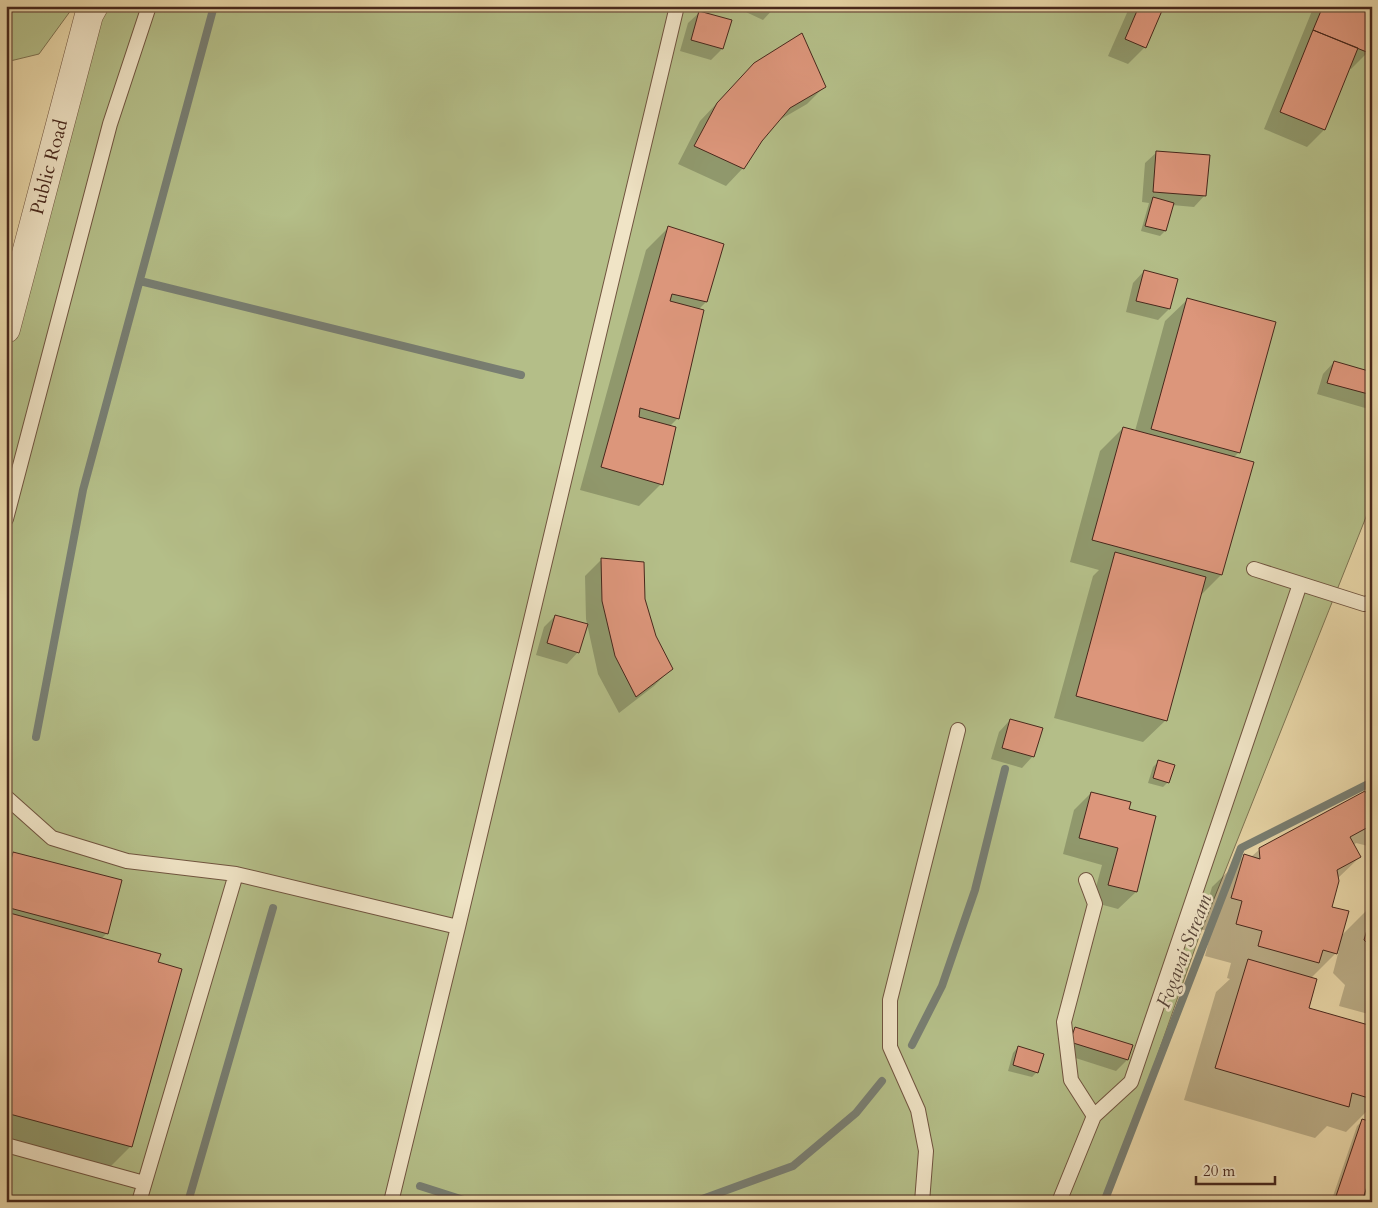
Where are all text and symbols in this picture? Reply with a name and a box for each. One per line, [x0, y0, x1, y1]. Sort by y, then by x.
street label: Public Road [24, 117, 74, 217]
water label: Fogavai Stream [1150, 890, 1218, 1012]
scale bar [1196, 1153, 1274, 1185]
text: 20 m [1203, 1161, 1235, 1181]

